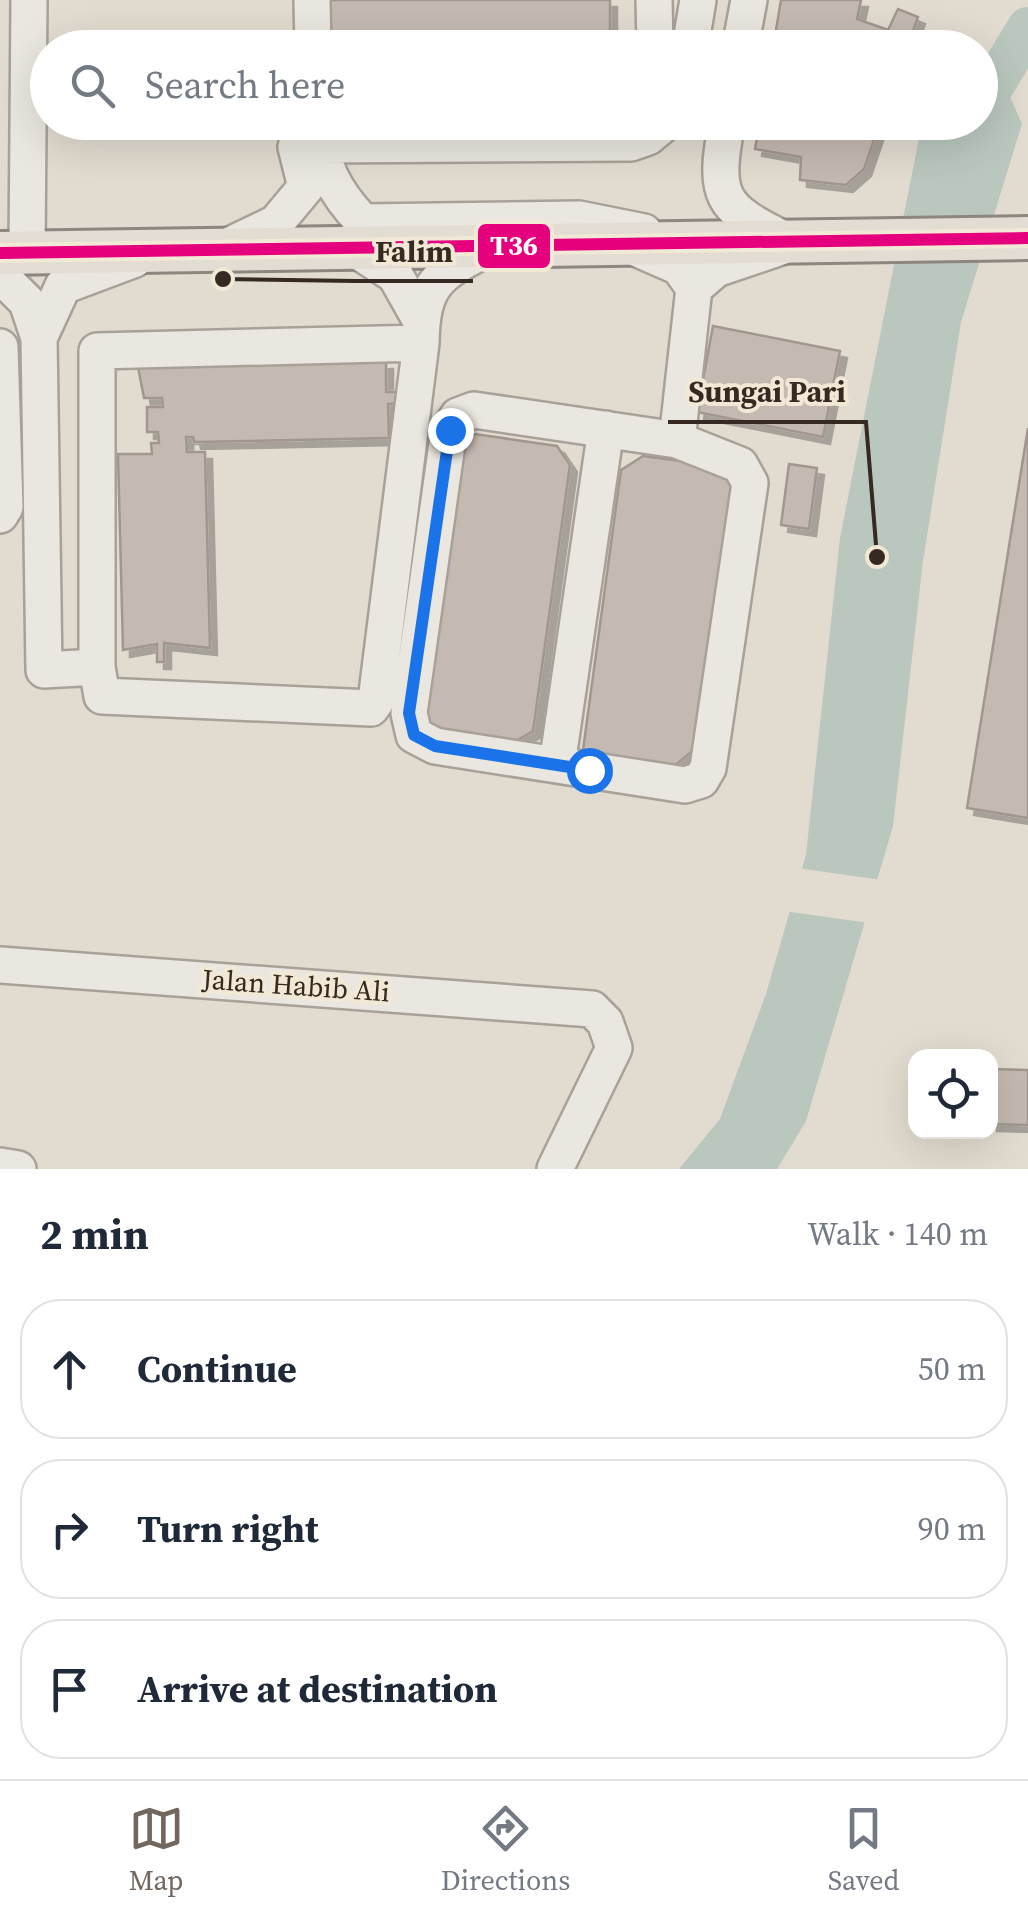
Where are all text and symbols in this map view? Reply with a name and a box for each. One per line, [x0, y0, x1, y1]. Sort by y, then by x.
search box [30, 30, 998, 140]
icon: search [65, 58, 120, 113]
text: Search here [145, 59, 345, 111]
callout: Falim [355, 221, 473, 281]
line badge: T36 [476, 222, 552, 270]
text: T36 [490, 226, 538, 264]
text: Falim [375, 231, 453, 272]
callout: Sungai Pari [668, 362, 866, 422]
text: Sungai Pari [688, 371, 846, 412]
route end [428, 408, 474, 454]
route start [567, 748, 613, 794]
street label: Jalan Habib Ali [200, 959, 391, 1011]
map controls [908, 1049, 998, 1139]
button: locate [908, 1049, 998, 1139]
text: 2 min [40, 1205, 149, 1263]
text: Walk · 140 m [807, 1212, 988, 1256]
icon: ahead [42, 1342, 97, 1397]
text: Continue [137, 1343, 297, 1395]
text: 50 m [918, 1347, 986, 1391]
icon: right [42, 1502, 97, 1557]
text: Turn right [137, 1503, 319, 1555]
text: 90 m [918, 1507, 986, 1551]
icon: arrive [42, 1662, 97, 1717]
text: Arrive at destination [137, 1663, 498, 1715]
tab: Map [129, 1801, 184, 1899]
tab: Directions [441, 1801, 570, 1899]
tab: Saved [828, 1801, 899, 1899]

